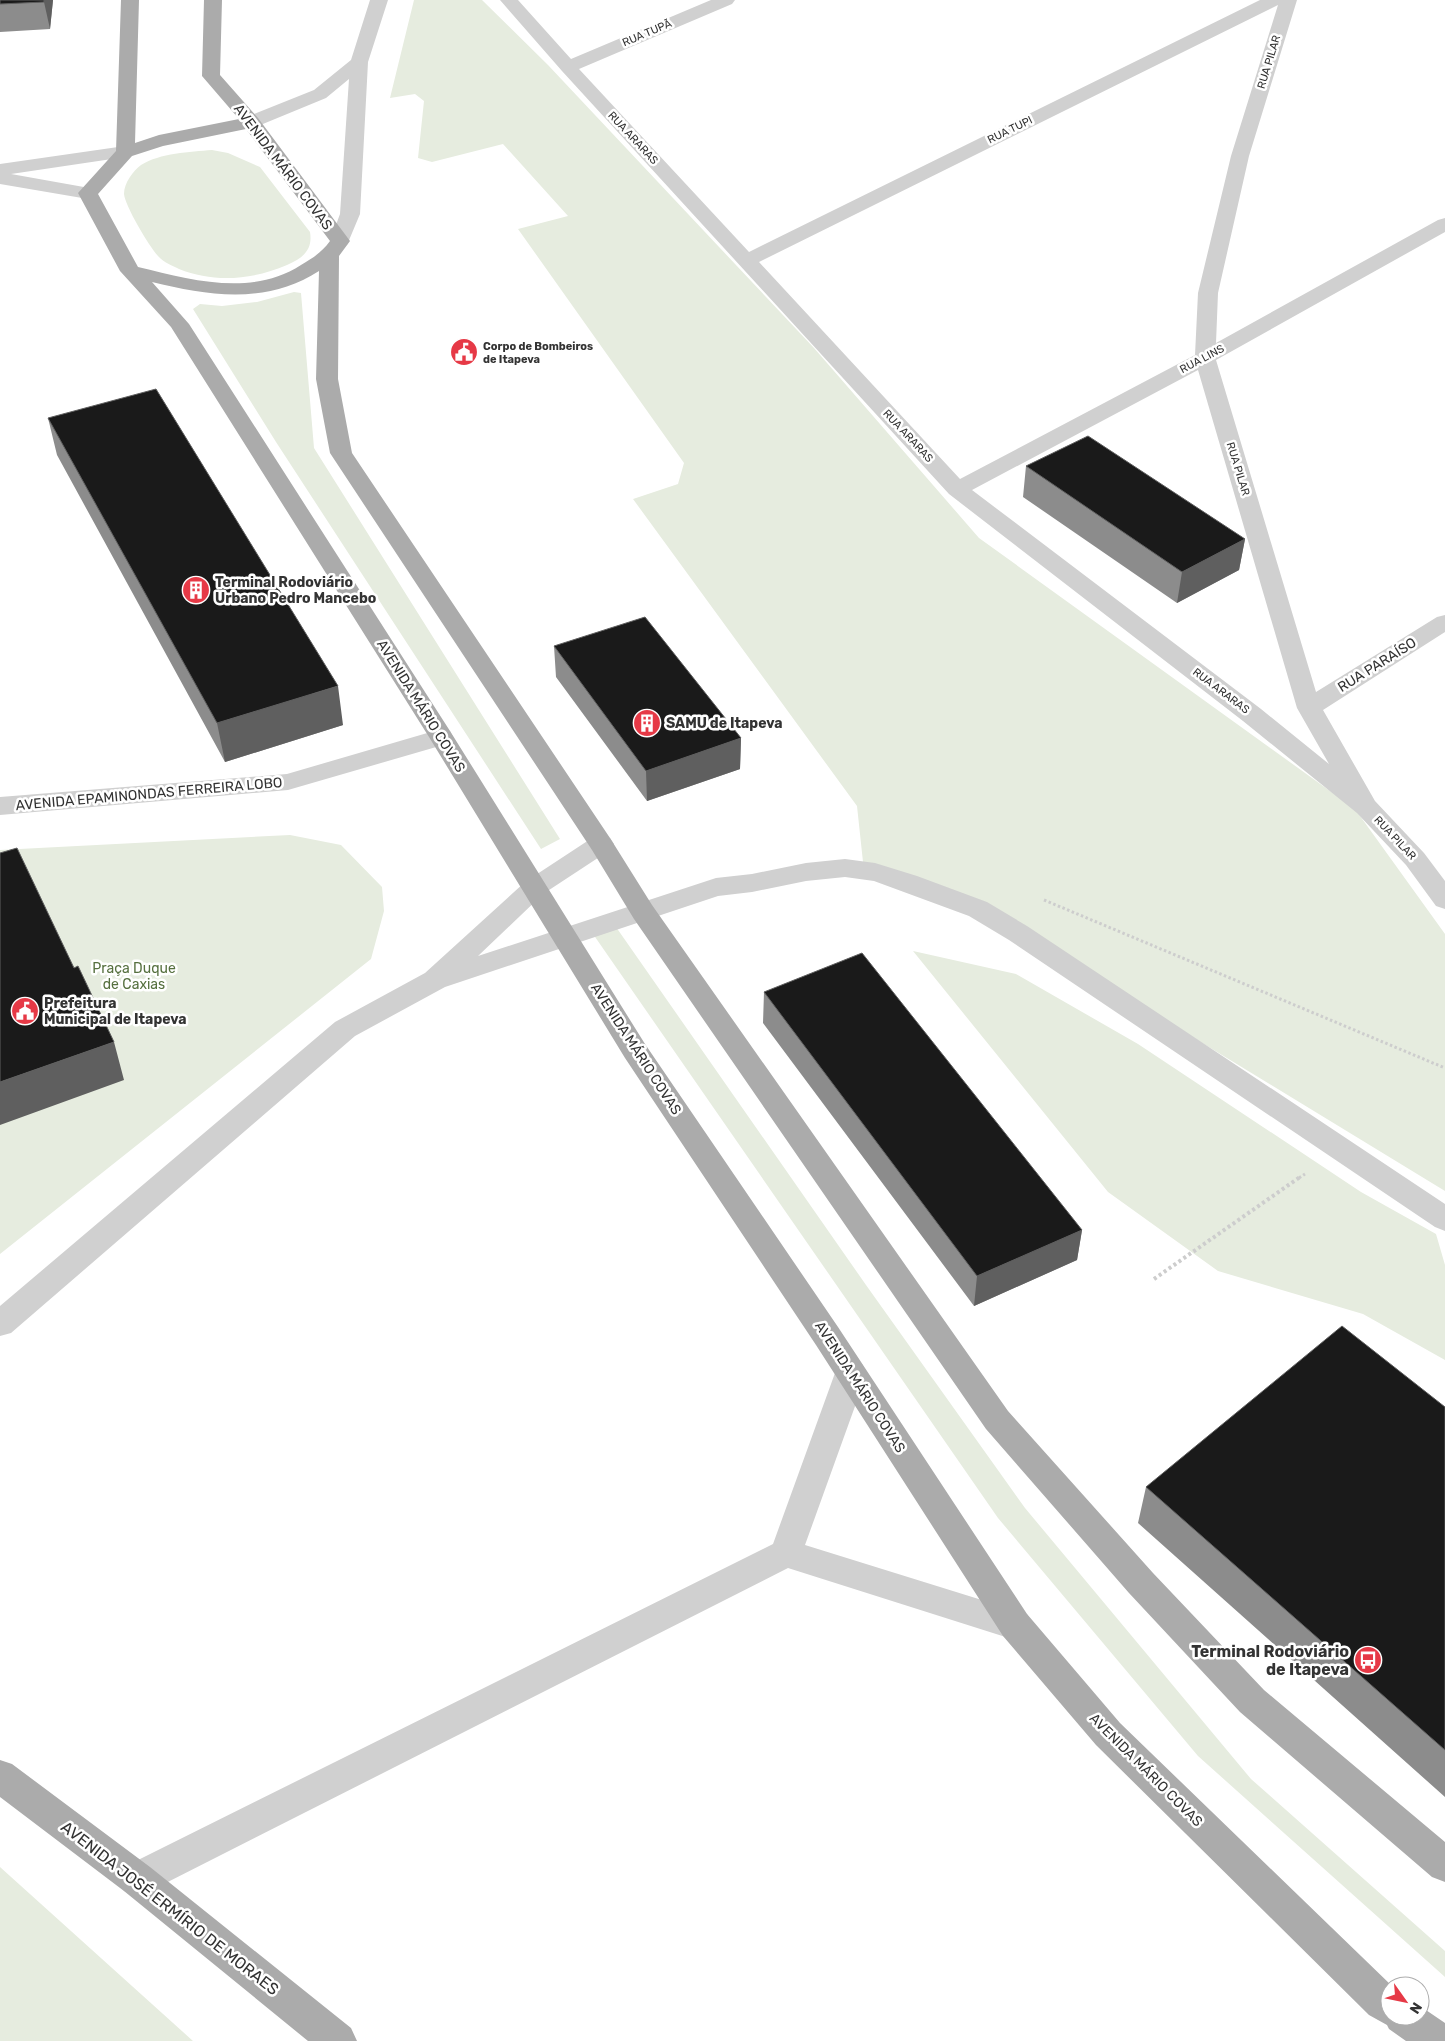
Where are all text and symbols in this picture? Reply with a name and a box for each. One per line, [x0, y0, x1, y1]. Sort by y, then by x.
street label: RUA TUPÃ [620, 17, 674, 49]
street label: RUA PILAR [1255, 34, 1283, 90]
street label: AVENIDA MÁRIO COVAS [230, 100, 337, 234]
street label: RUA ARARAS [605, 109, 661, 167]
street label: RUA TUPI [985, 114, 1035, 146]
public building icon: Corpo de Bombeiros de Itapeva [449, 337, 479, 367]
place label: Corpo de Bombeiros de Itapeva [483, 340, 593, 366]
street label: RUA LINS [1178, 342, 1226, 376]
street label: RUA ARARAS [880, 407, 936, 465]
street label: RUA PILAR [1224, 441, 1252, 497]
place label: Terminal Rodoviário Urbano Pedro Mancebo [215, 574, 376, 607]
building icon: Terminal Rodoviário Urbano Pedro Mancebo [181, 575, 211, 605]
street label: RUA PARAÍSO [1334, 633, 1420, 696]
street label: AVENIDA MÁRIO COVAS [373, 636, 470, 776]
street label: RUA ARARAS [1190, 665, 1252, 717]
building icon: SAMU de Itapeva [632, 708, 662, 738]
place label: SAMU de Itapeva [666, 715, 782, 732]
street label: AVENIDA EPAMINONDAS FERREIRA LOBO [15, 774, 283, 814]
street label: RUA PILAR [1371, 813, 1419, 863]
park label: Praça Duque de Caxias [92, 960, 176, 993]
street label: AVENIDA MÁRIO COVAS [587, 980, 686, 1118]
place label: Prefeitura Municipal de Itapeva [44, 995, 187, 1028]
public building icon: Prefeitura Municipal de Itapeva [10, 996, 40, 1026]
street label: AVENIDA MÁRIO COVAS [811, 1318, 910, 1456]
place label: Terminal Rodoviário de Itapeva [1191, 1642, 1349, 1679]
bus stop icon: Terminal Rodoviário de Itapeva [1353, 1645, 1383, 1675]
street label: AVENIDA MÁRIO COVAS [1086, 1709, 1207, 1830]
street label: AVENIDA JOSÉ ERMÍRIO DE MORAES [57, 1817, 283, 1999]
north arrow [1380, 1976, 1430, 2026]
text: N [1406, 1999, 1425, 2017]

